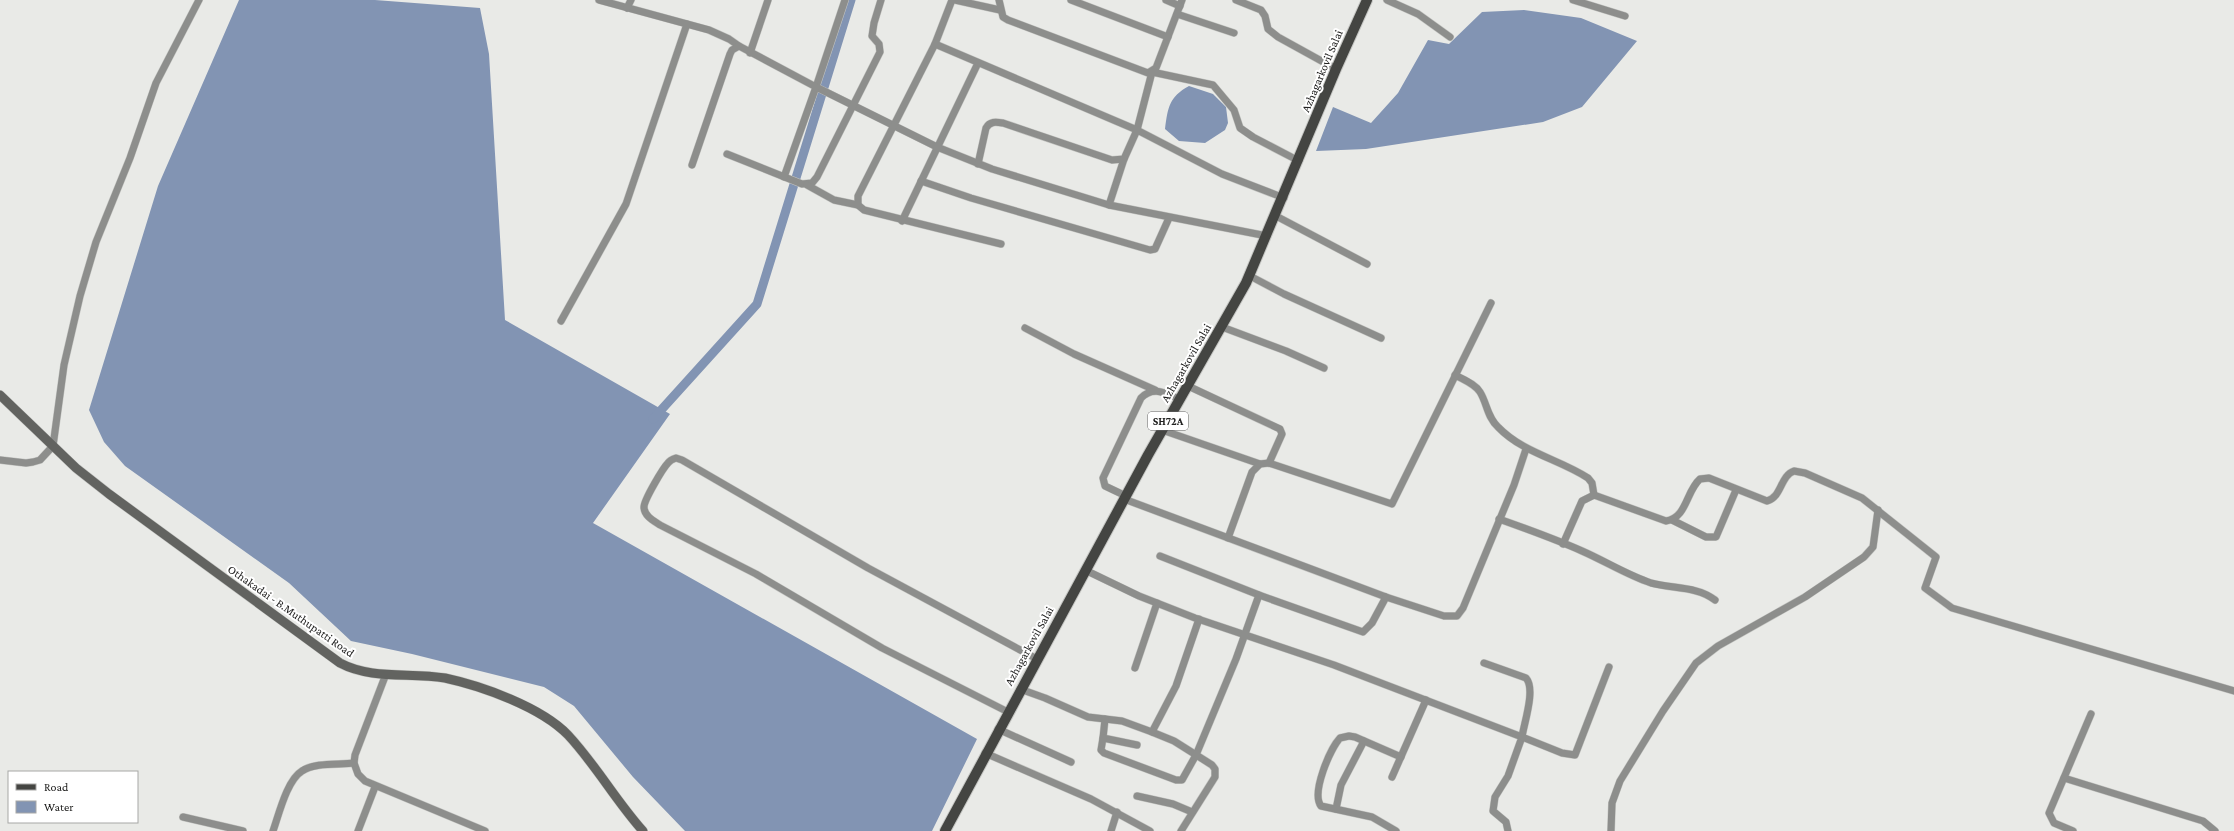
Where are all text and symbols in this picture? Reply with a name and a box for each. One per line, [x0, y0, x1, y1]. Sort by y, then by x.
street label: Azhagarkovil Salai [1298, 28, 1346, 114]
street label: Azhagarkovil Salai [1158, 321, 1214, 405]
road number: SH72A [1148, 412, 1188, 430]
street label: Othakadai - B.Muthupatti Road [225, 562, 357, 660]
street label: Azhagarkovil Salai [1002, 604, 1056, 688]
legend [8, 771, 138, 823]
text: Road [44, 780, 69, 794]
text: Water [44, 800, 74, 814]

